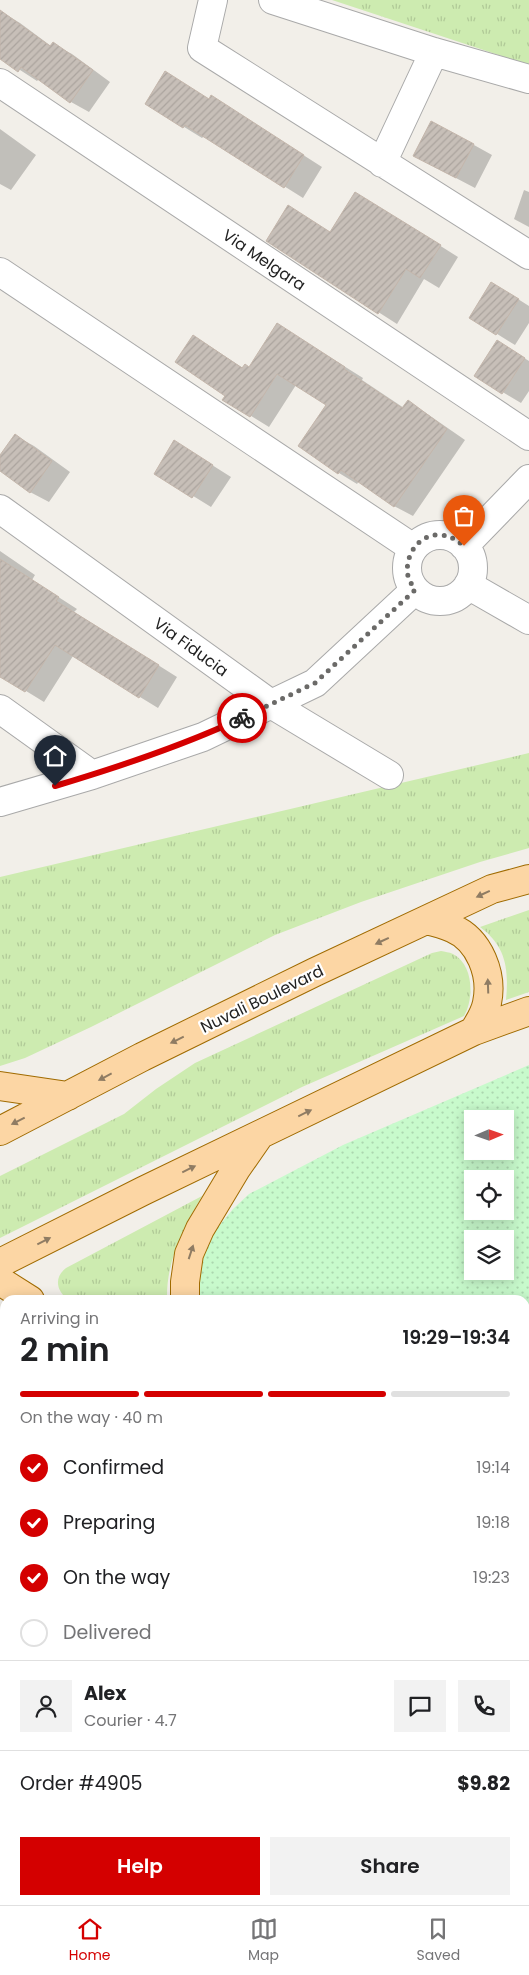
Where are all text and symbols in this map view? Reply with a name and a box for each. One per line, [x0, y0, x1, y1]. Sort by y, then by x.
street label: Via Melgara [218, 224, 310, 296]
pin [443, 495, 485, 546]
icon: bag [450, 502, 478, 530]
street label: Via Fiducia [149, 612, 233, 682]
courier [217, 693, 267, 743]
icon: bike [228, 704, 256, 732]
pin [34, 735, 76, 786]
icon: home [41, 742, 69, 770]
one-way arrow [476, 890, 490, 898]
one-way arrow [375, 937, 389, 945]
street label: Nuvali Boulevard [197, 959, 327, 1039]
one-way arrow [484, 977, 492, 993]
one-way arrow [170, 1036, 184, 1044]
one-way arrow [98, 1073, 112, 1081]
one-way arrow [298, 1109, 312, 1117]
north arrow [464, 1110, 514, 1160]
map controls [464, 1110, 514, 1280]
one-way arrow [11, 1117, 26, 1125]
one-way arrow [182, 1164, 196, 1172]
button: locate [464, 1170, 514, 1220]
button: layers [464, 1230, 514, 1280]
one-way arrow [36, 1237, 51, 1245]
one-way arrow [187, 1244, 195, 1259]
text: Arriving in [20, 1307, 99, 1330]
text: 19:29–19:34 [402, 1324, 510, 1351]
text: 2 min [20, 1327, 110, 1372]
text: On the way · 40 m [20, 1406, 163, 1429]
icon: check [20, 1454, 48, 1482]
text: Confirmed [63, 1454, 164, 1481]
text: 19:14 [476, 1456, 510, 1479]
icon: check [20, 1509, 48, 1537]
text: Preparing [63, 1509, 155, 1536]
text: 19:18 [476, 1511, 510, 1534]
icon: check [20, 1564, 48, 1592]
text: On the way [63, 1564, 170, 1591]
text: 19:23 [473, 1566, 510, 1589]
text: Delivered [63, 1619, 152, 1646]
button: person [20, 1680, 72, 1732]
text: Alex [84, 1680, 126, 1707]
button: chat [394, 1680, 446, 1732]
button: phone [458, 1680, 510, 1732]
text: Courier · 4.7 [84, 1709, 177, 1732]
text: Order #4905 [20, 1770, 143, 1797]
text: $9.82 [457, 1770, 510, 1797]
button: Help [20, 1837, 260, 1895]
button: Share [270, 1837, 510, 1895]
tab: Home [69, 1915, 111, 1966]
tab: Map [248, 1915, 279, 1966]
tab: Saved [417, 1915, 460, 1966]

